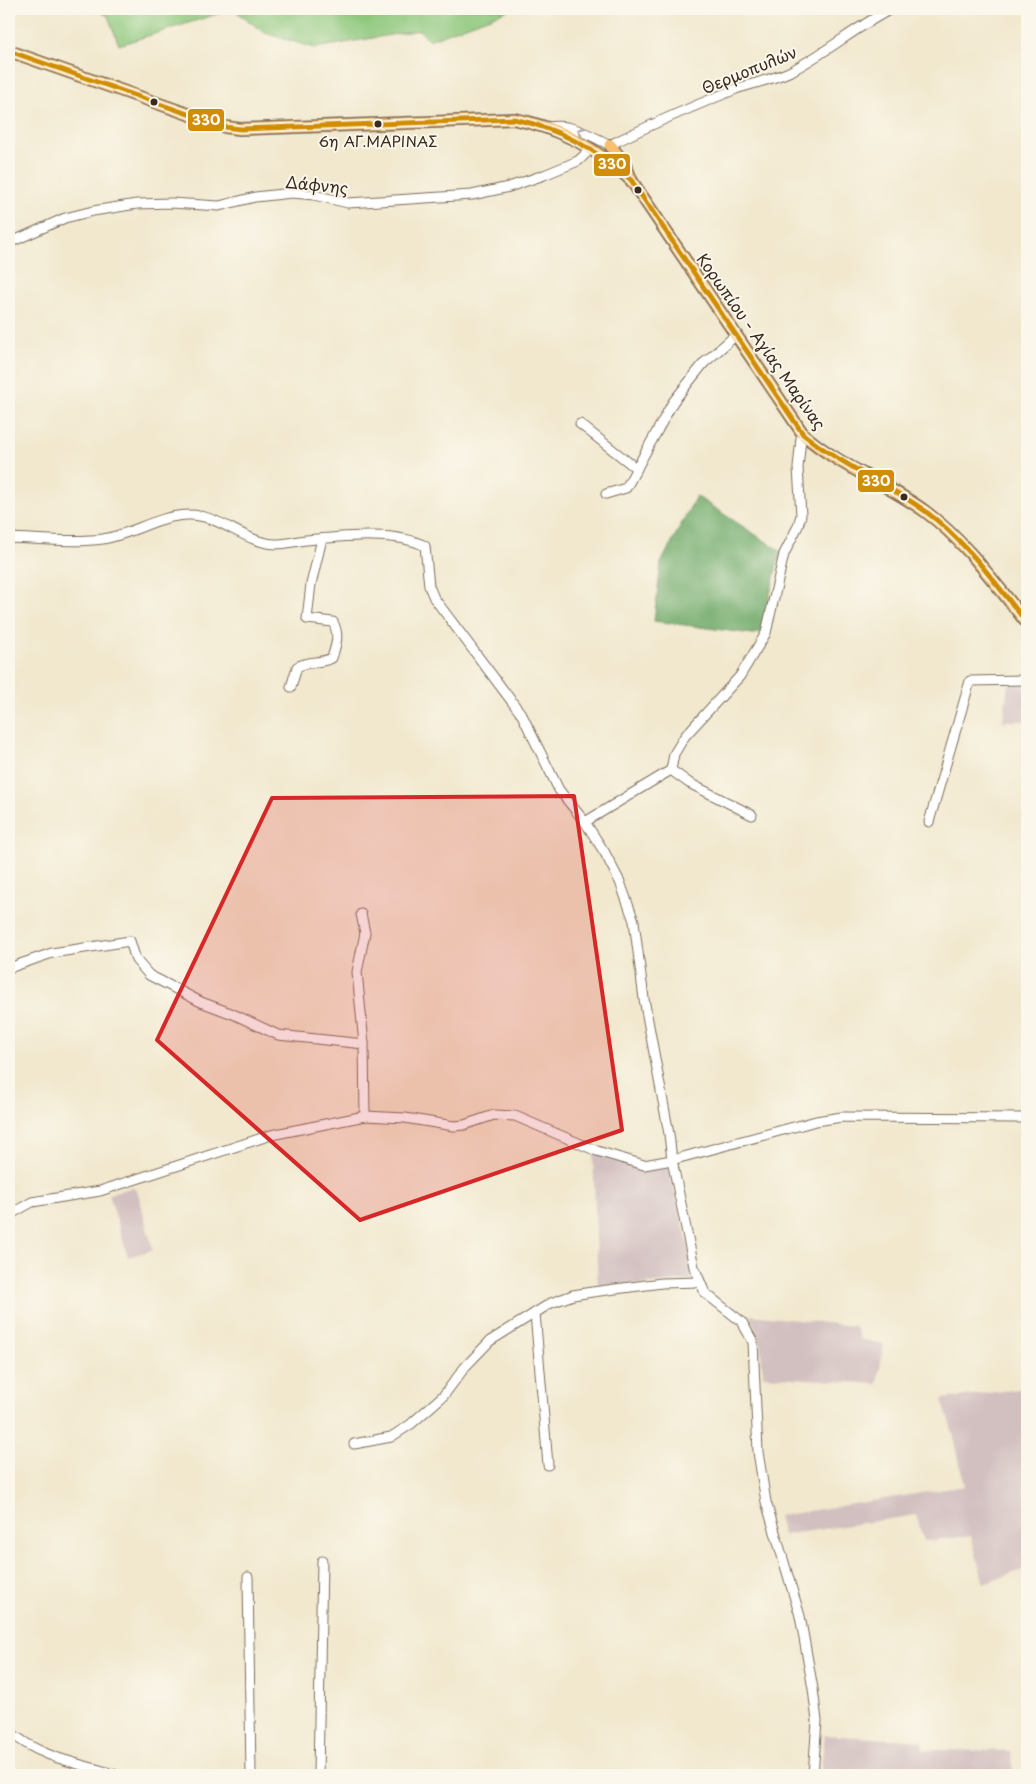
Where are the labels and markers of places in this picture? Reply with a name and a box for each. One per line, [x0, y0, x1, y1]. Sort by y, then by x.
unlabelled marker [149, 97, 159, 107]
marker: 6η ΑΓ.ΜΑΡΙΝΑΣ [373, 119, 383, 129]
place label: 6η ΑΓ.ΜΑΡΙΝΑΣ [319, 129, 437, 152]
unlabelled marker [633, 185, 643, 195]
unlabelled marker [899, 492, 909, 502]

